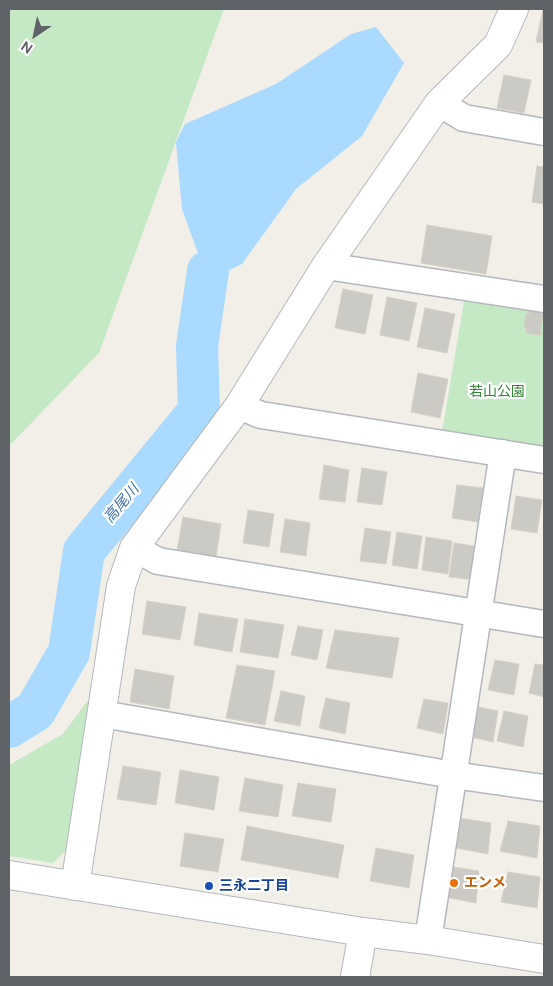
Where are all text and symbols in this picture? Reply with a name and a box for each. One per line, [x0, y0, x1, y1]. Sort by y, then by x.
north arrow [10, 10, 60, 60]
text: N [17, 37, 36, 58]
park label: 若山公園 [469, 384, 525, 400]
water label: 高尾川 [101, 481, 143, 527]
place label: エンメ [464, 875, 506, 891]
marker: エンメ [448, 877, 460, 889]
place label: 三永二丁目 [219, 878, 289, 894]
marker: 三永二丁目 [203, 880, 215, 892]

